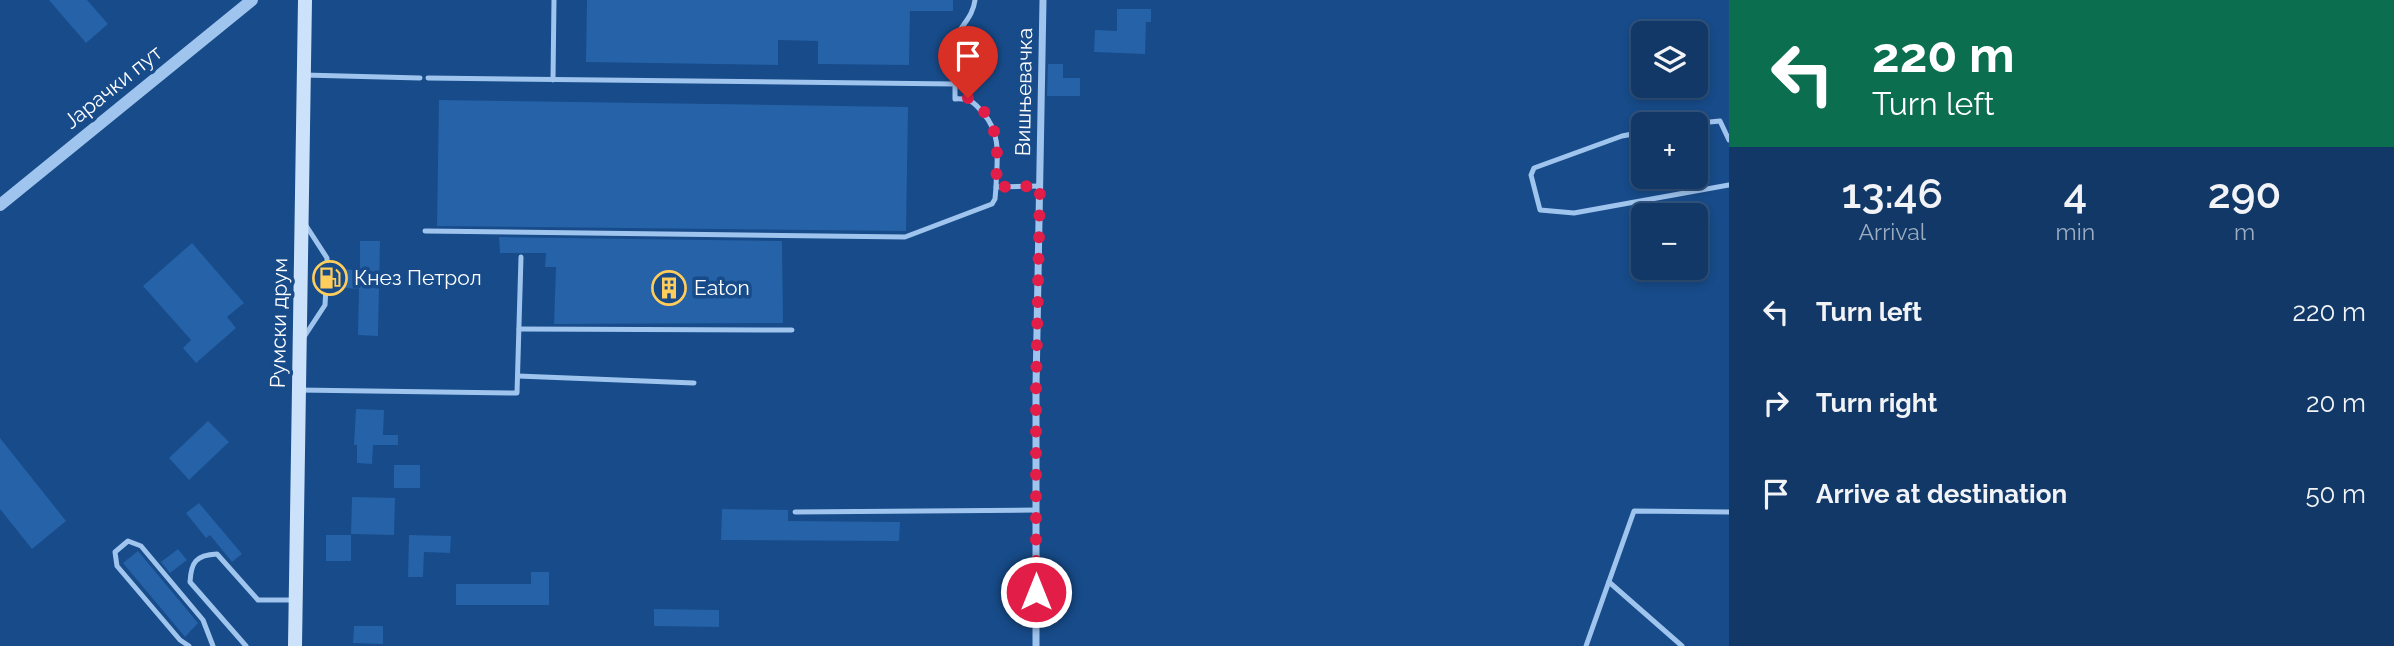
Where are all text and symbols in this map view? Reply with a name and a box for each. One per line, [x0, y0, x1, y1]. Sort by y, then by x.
map controls [1631, 21, 1708, 280]
button: layers [1631, 21, 1708, 98]
pin [938, 26, 998, 98]
text: 220 m [1872, 26, 2015, 83]
street label: Вишњевачка [1010, 28, 1037, 156]
icon: left [1757, 28, 1848, 119]
icon: arrive [949, 37, 987, 75]
street label: Јарачки пут [59, 40, 167, 134]
text: Turn left [1872, 85, 1994, 122]
button: + [1631, 112, 1708, 189]
text: 13:46 [1842, 169, 1943, 218]
text: 4 [2064, 169, 2087, 218]
text: 290 [2208, 169, 2281, 218]
button: − [1631, 203, 1708, 280]
text: Arrival [1859, 218, 1926, 245]
text: min [2056, 218, 2095, 245]
text: m [2234, 218, 2255, 245]
street label: Румски друм [265, 258, 292, 388]
fuel station icon: Кнез Петрол [311, 259, 349, 297]
place label: Кнез Петрол [354, 265, 482, 290]
building icon: Eaton [650, 269, 688, 307]
place label: Eaton [694, 275, 750, 300]
icon: left [1757, 293, 1795, 331]
text: Turn left [1816, 297, 1922, 327]
text: 220 m [2292, 297, 2366, 327]
icon: right [1757, 384, 1795, 422]
text: Turn right [1816, 388, 1937, 418]
text: 20 m [2306, 388, 2366, 418]
icon: arrive [1757, 475, 1795, 513]
text: Arrive at destination [1816, 479, 2067, 509]
text: 50 m [2305, 479, 2366, 509]
position arrow [999, 555, 1073, 629]

